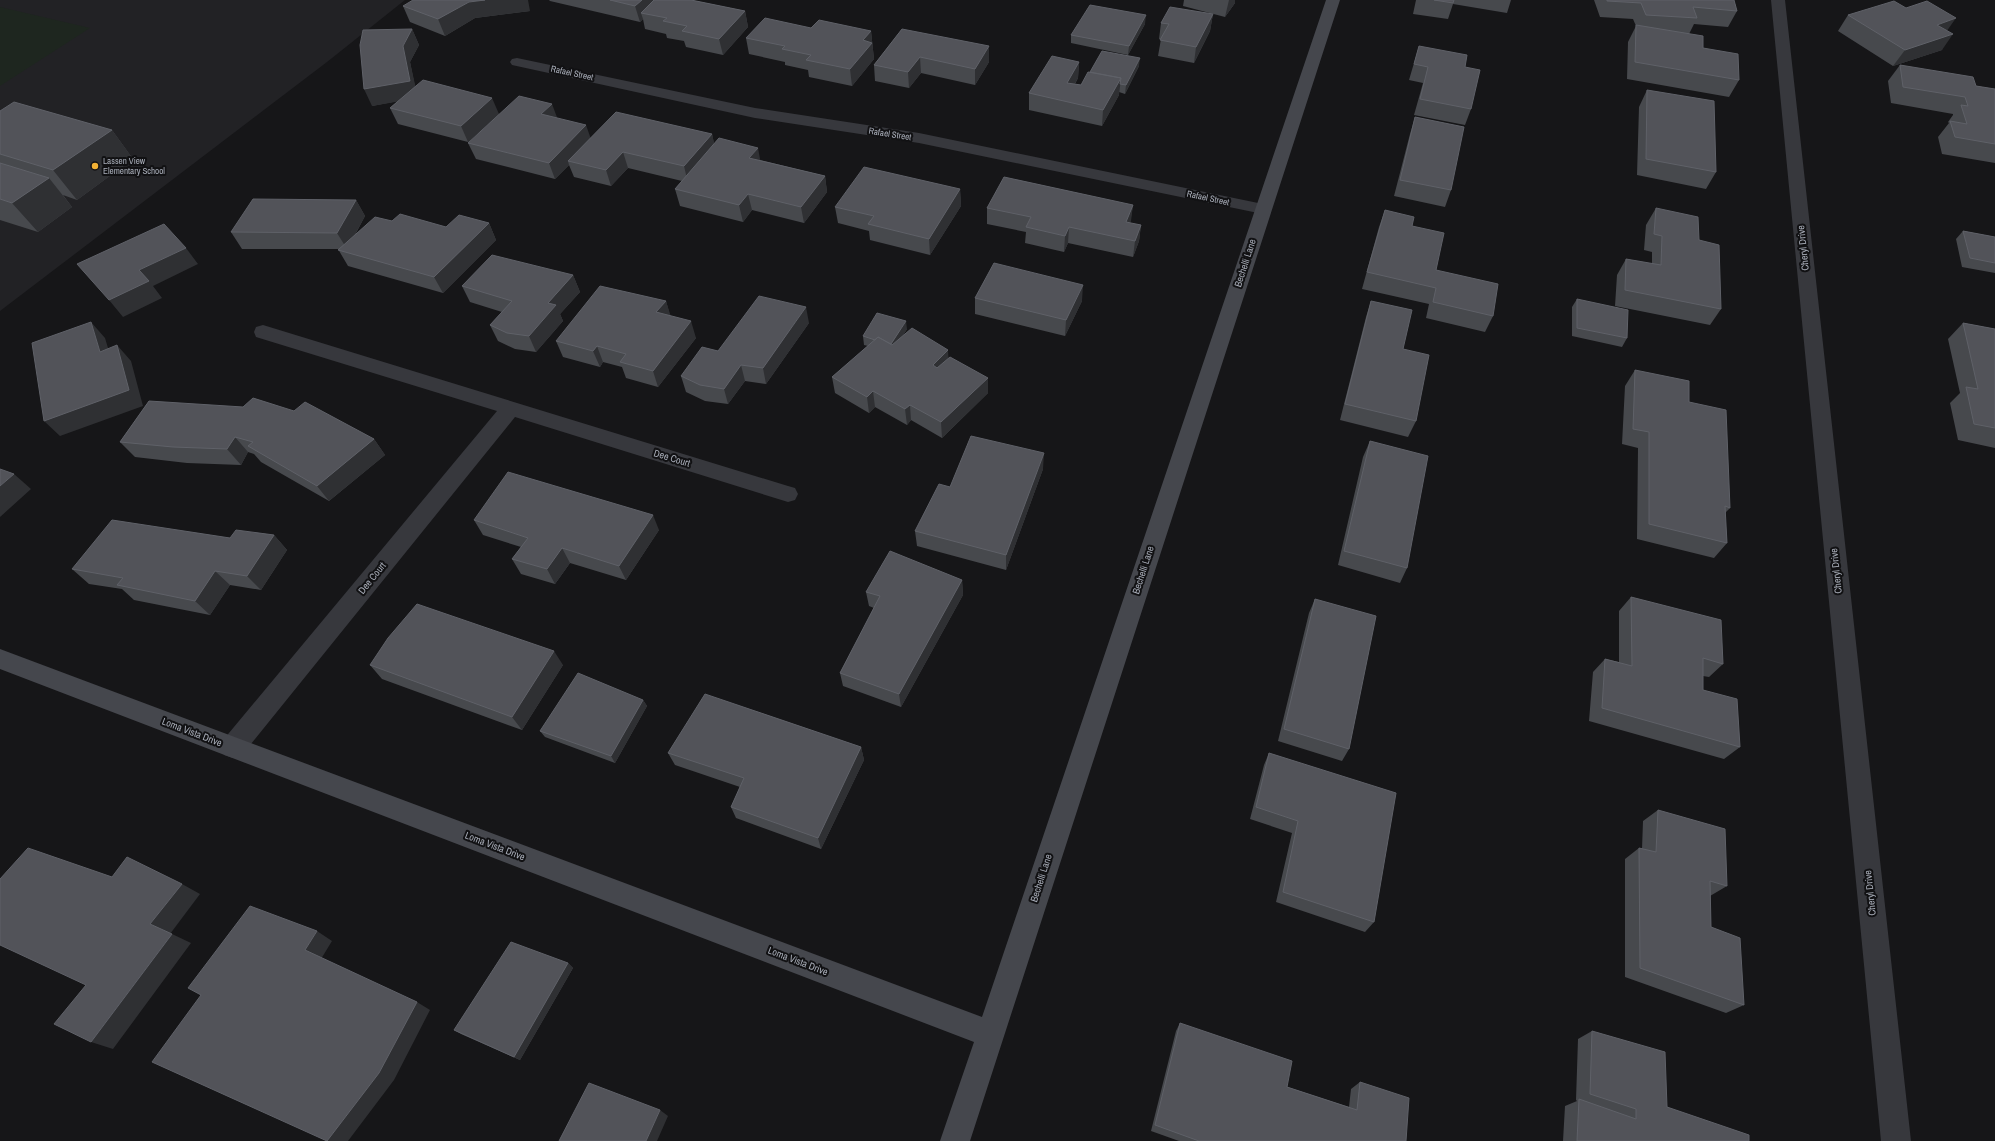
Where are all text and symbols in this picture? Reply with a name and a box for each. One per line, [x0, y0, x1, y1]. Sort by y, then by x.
street label: Rafael Street [550, 63, 594, 83]
street label: Rafael Street [868, 125, 912, 143]
place label: Lassen View Elementary School [103, 155, 165, 177]
marker: Lassen View Elementary School [90, 161, 100, 171]
street label: Rafael Street [1186, 188, 1230, 208]
street label: Cheryl Drive [1794, 224, 1812, 271]
street label: Bechelli Lane [1231, 237, 1259, 289]
street label: Dee Court [652, 446, 692, 470]
street label: Bechelli Lane [1129, 544, 1157, 596]
street label: Cheryl Drive [1827, 547, 1845, 594]
street label: Dee Court [355, 559, 389, 597]
street label: Loma Vista Drive [160, 715, 224, 750]
street label: Loma Vista Drive [463, 829, 527, 864]
street label: Bechelli Lane [1027, 852, 1055, 904]
street label: Cheryl Drive [1861, 869, 1879, 916]
street label: Loma Vista Drive [766, 944, 830, 979]

